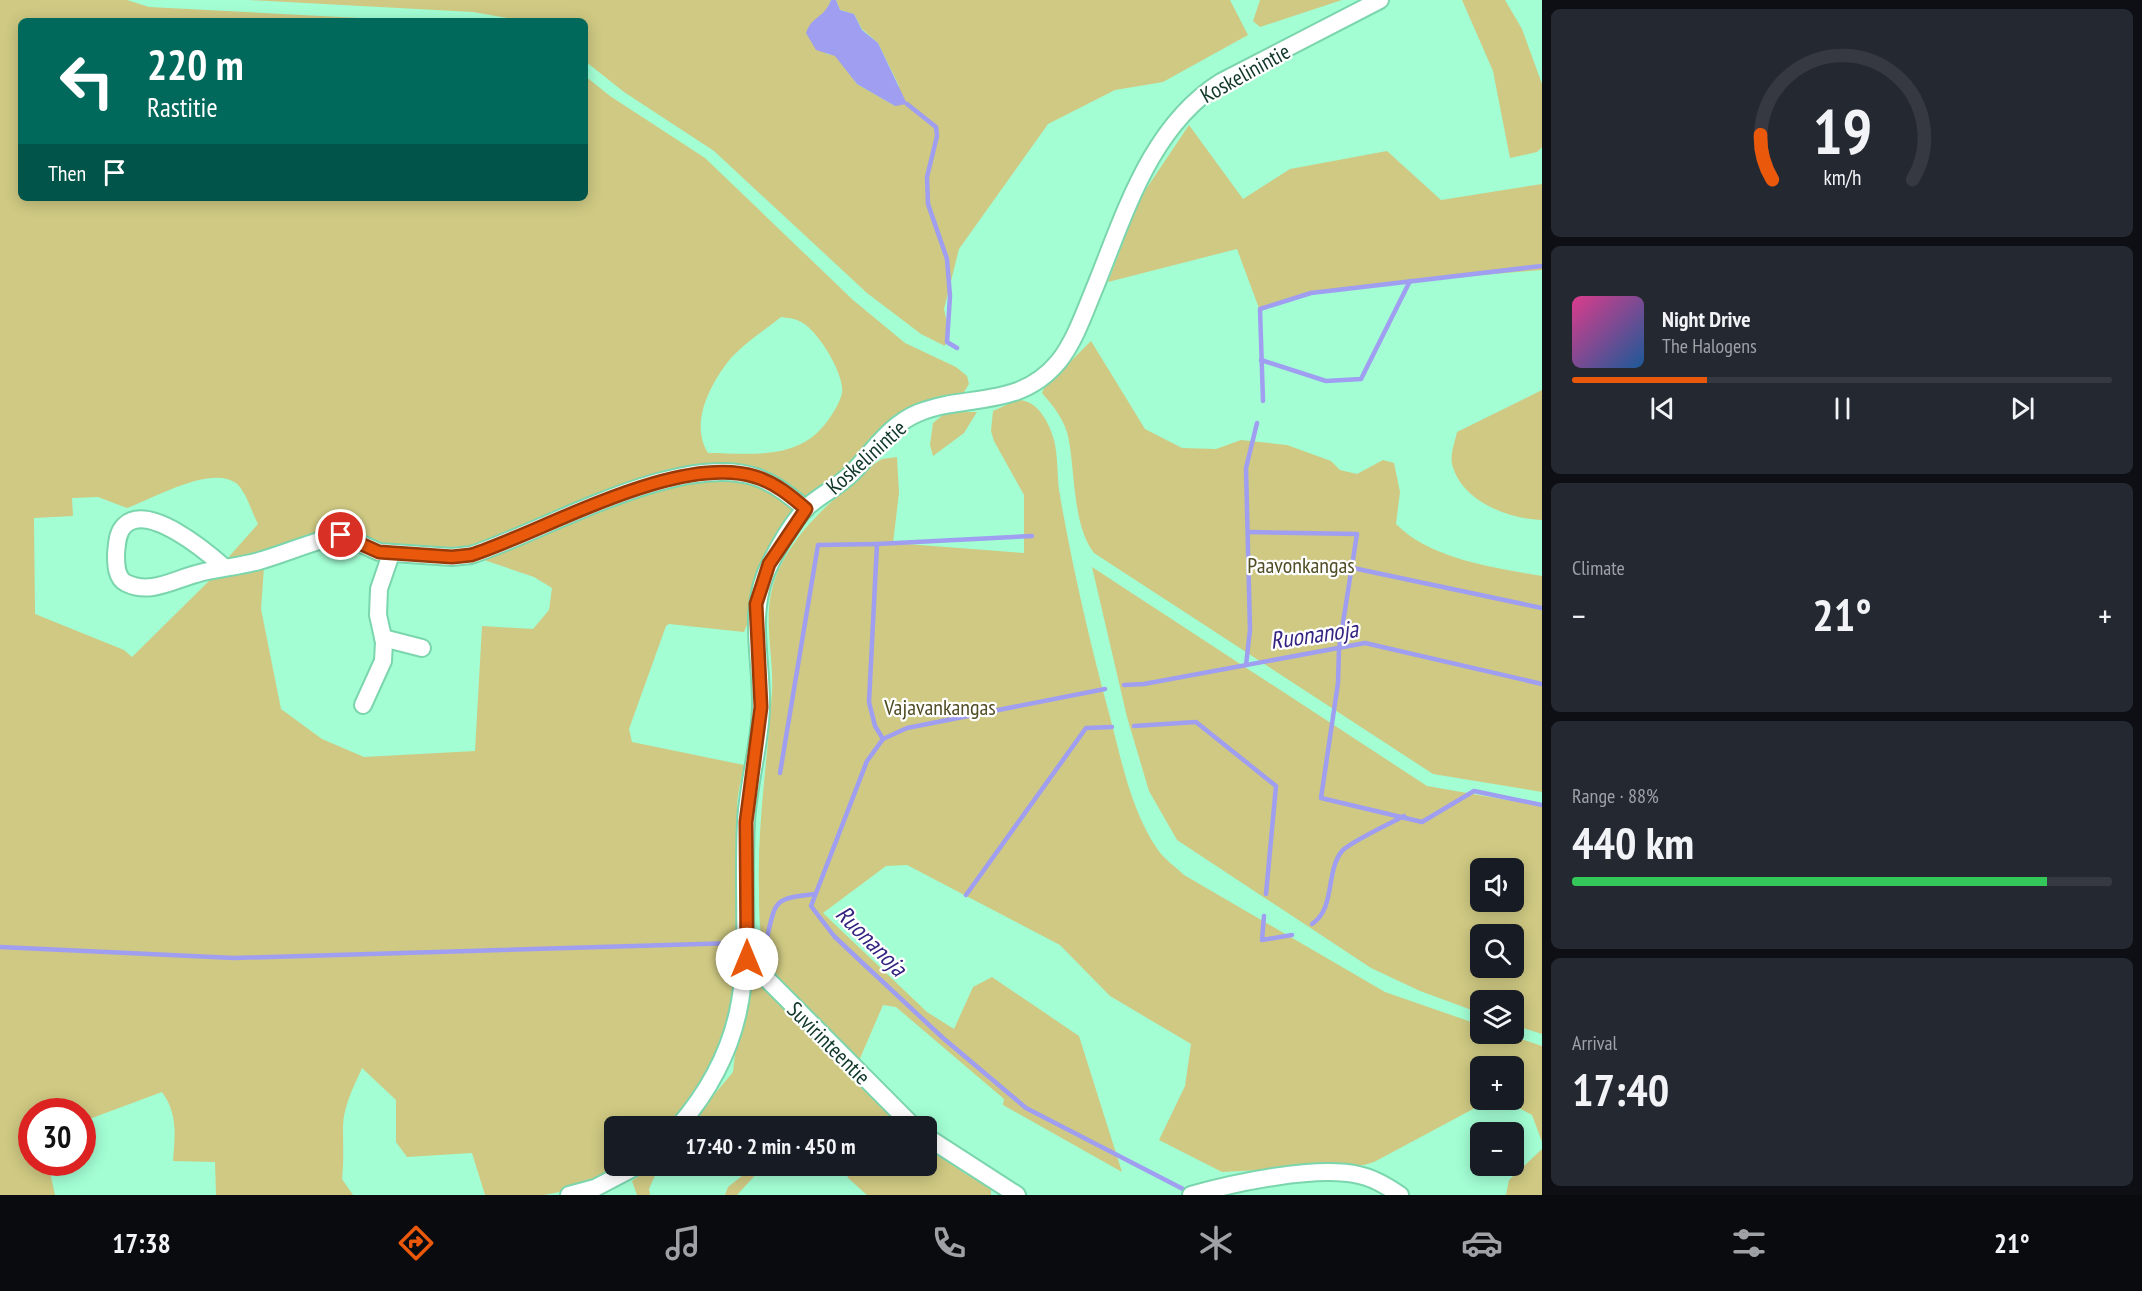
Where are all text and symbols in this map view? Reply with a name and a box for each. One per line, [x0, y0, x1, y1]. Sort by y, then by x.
text: 220 m [147, 37, 244, 92]
street label: Koskelinintie [1195, 37, 1295, 109]
icon: left [48, 42, 126, 120]
text: Rastitie [147, 90, 218, 124]
text: 19 [1812, 90, 1872, 171]
icon: arrive [98, 156, 131, 189]
text: Then [48, 159, 86, 187]
text: km/h [1823, 163, 1861, 191]
text: Night Drive [1662, 305, 1751, 333]
text: The Halogens [1662, 333, 1757, 359]
icon: previous [1646, 392, 1679, 425]
icon: pause [1826, 392, 1859, 425]
icon: next [2006, 392, 2039, 425]
street label: Koskelinintie [820, 414, 912, 500]
pin [315, 509, 366, 560]
icon: arrive [324, 518, 357, 551]
park label: Paavonkangas [1247, 551, 1355, 579]
text: Climate [1572, 555, 1625, 581]
text: 21° [1812, 585, 1872, 643]
text: − [1572, 594, 1586, 637]
text: + [2098, 594, 2112, 637]
water label: Ruonanoja [1268, 613, 1361, 656]
park label: Vajavankangas [883, 693, 996, 721]
text: Range · 88% [1572, 783, 1659, 809]
text: 440 km [1572, 813, 1694, 871]
map controls [1470, 858, 1524, 1176]
button: sound [1470, 858, 1524, 912]
water label: Ruonanoja [829, 899, 914, 984]
button: search [1470, 924, 1524, 978]
position arrow [715, 927, 779, 991]
button: layers [1470, 990, 1524, 1044]
street label: Suvirinteentie [782, 996, 876, 1090]
text: Arrival [1572, 1030, 1617, 1056]
button: + [1470, 1056, 1524, 1110]
text: 17:40 [1572, 1060, 1669, 1118]
speed limit sign: 30 [18, 1098, 96, 1176]
button: − [1470, 1122, 1524, 1176]
text: 17:40 · 2 min · 450 m [685, 1132, 856, 1160]
icon: directions [395, 1222, 437, 1264]
icon: music [662, 1222, 704, 1264]
icon: phone [928, 1222, 970, 1264]
icon: climate [1195, 1222, 1237, 1264]
icon: car [1461, 1222, 1503, 1264]
icon: filters [1728, 1222, 1770, 1264]
text: 17:38 [112, 1226, 171, 1260]
text: 21° [1994, 1226, 2030, 1260]

